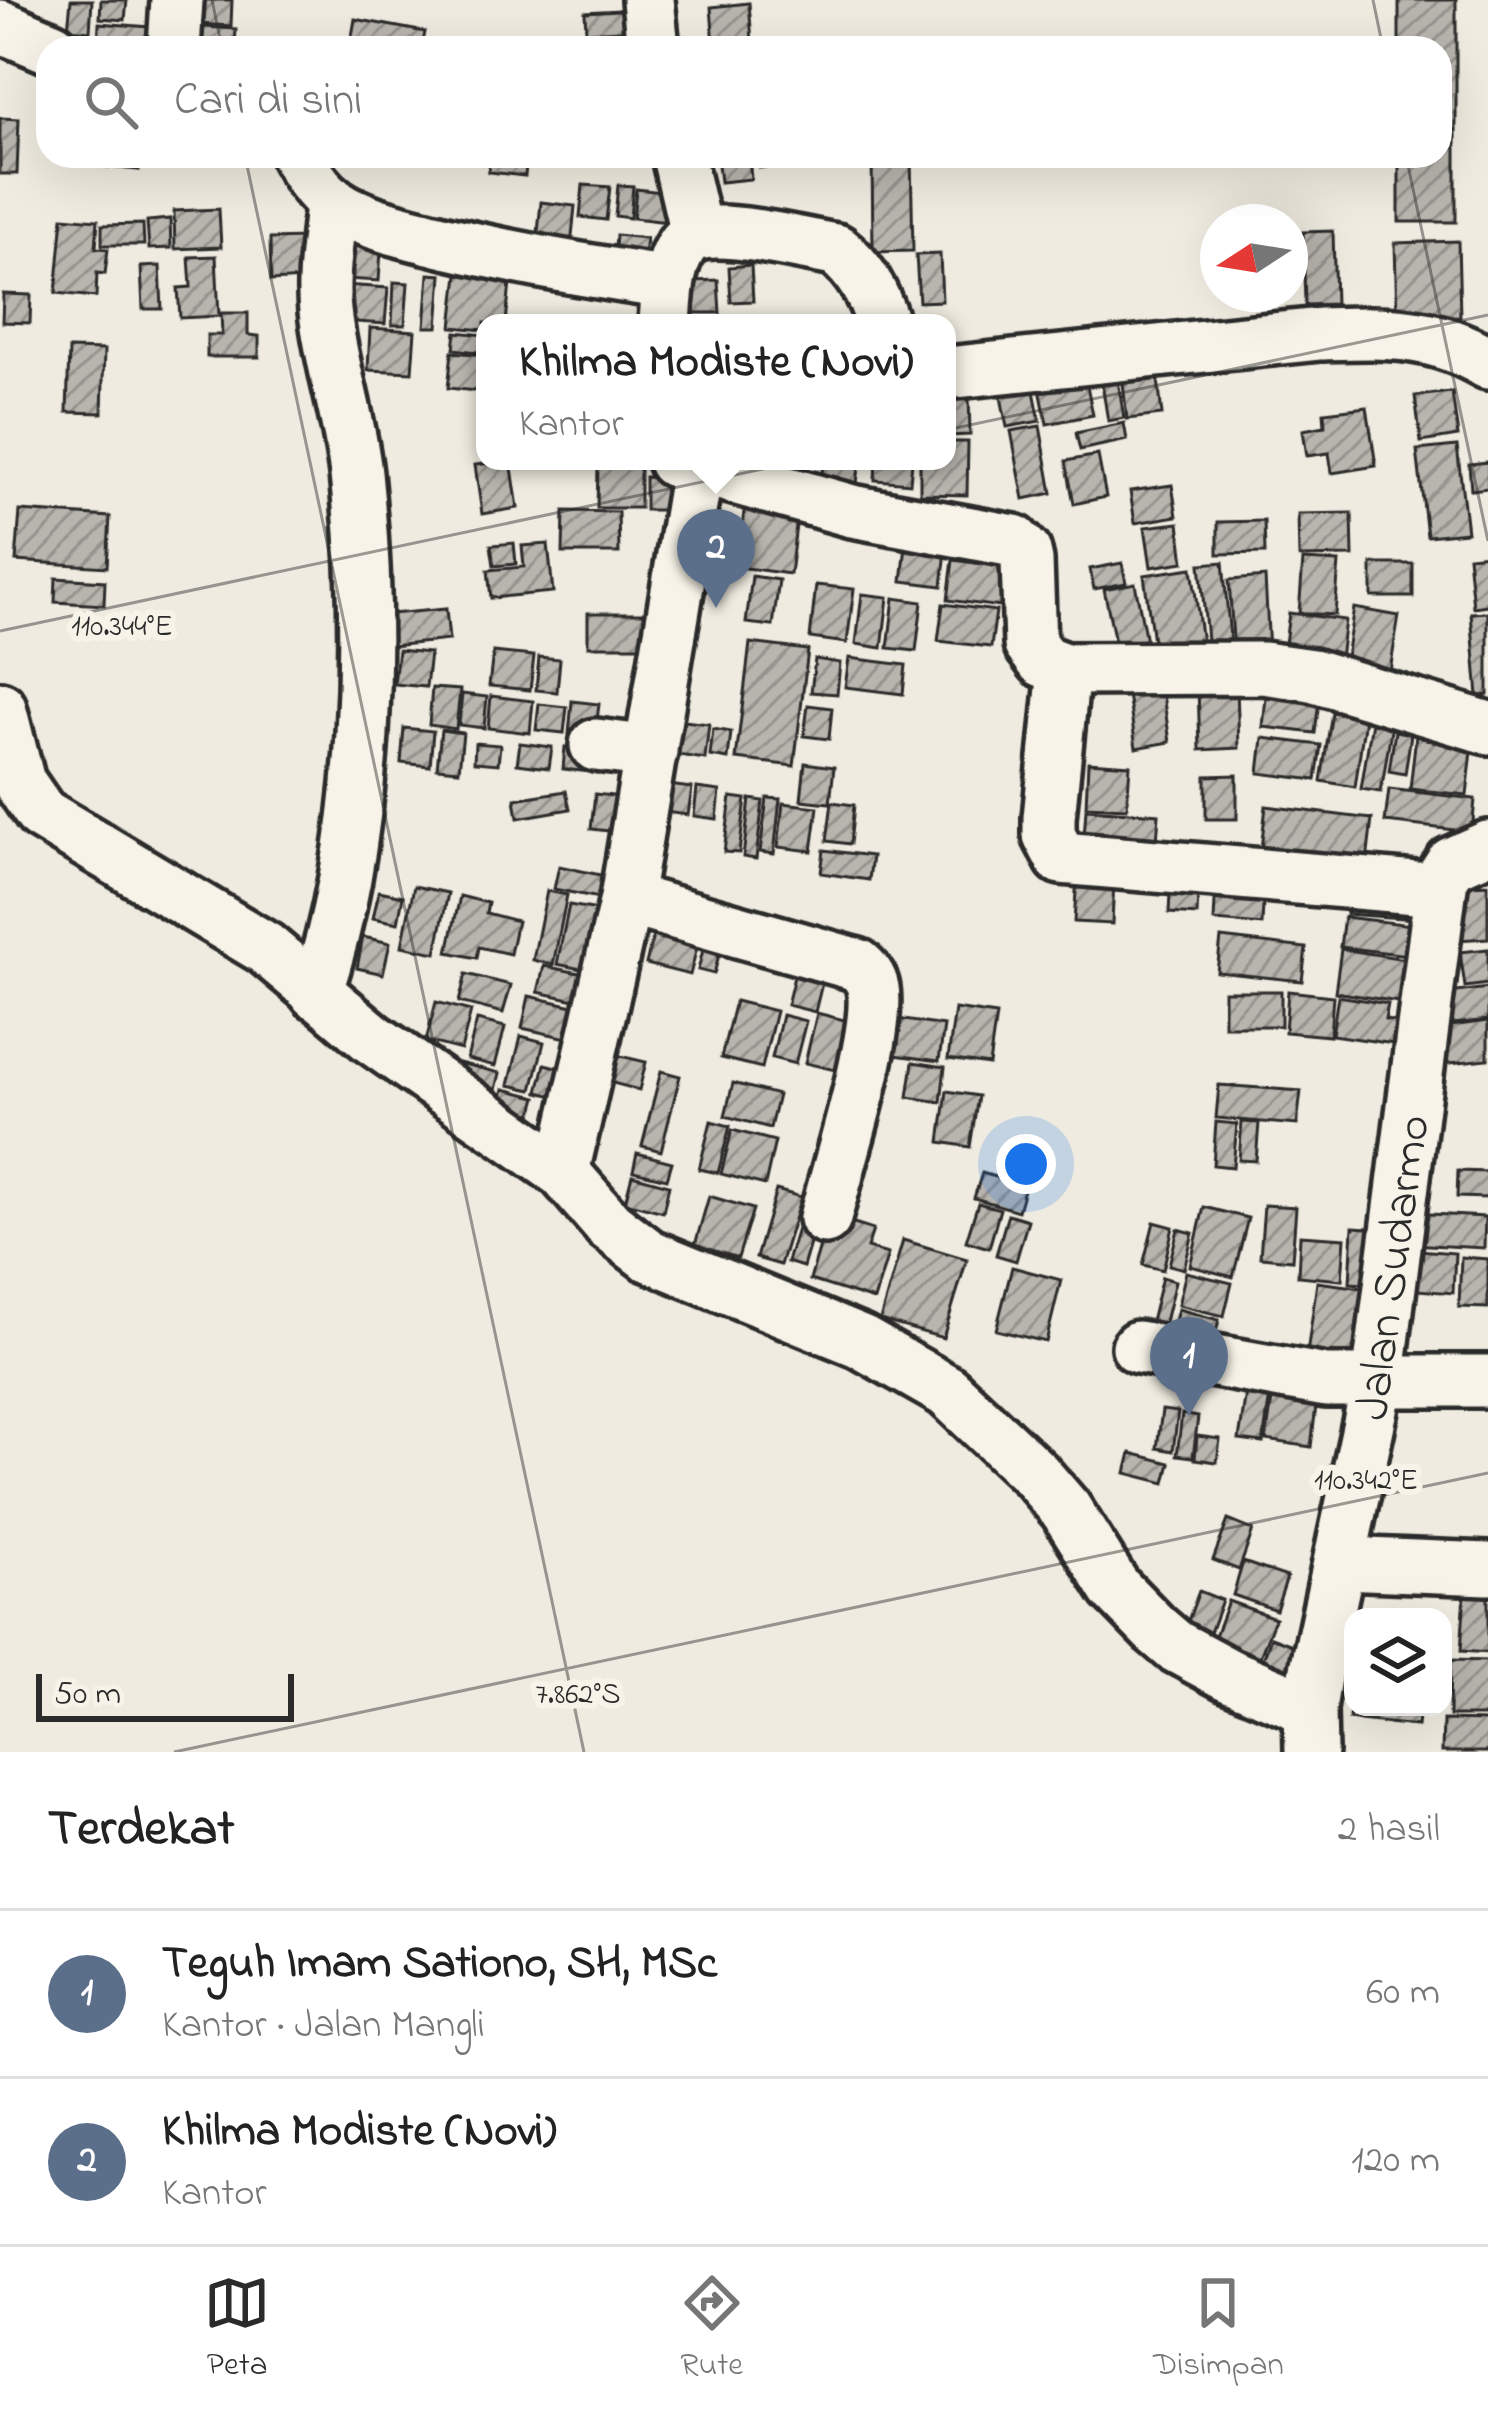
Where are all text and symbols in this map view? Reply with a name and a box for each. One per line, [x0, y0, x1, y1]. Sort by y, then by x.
search box [36, 36, 1452, 168]
icon: search [78, 69, 144, 135]
text: Cari di sini [174, 69, 362, 135]
north arrow [1200, 204, 1308, 312]
popup [476, 314, 956, 470]
text: Khilma Modiste (Novi) [519, 331, 913, 397]
text: Kantor [519, 397, 624, 454]
pin: 2 [677, 509, 755, 608]
text: 110.344°E [71, 606, 173, 650]
street label: Jalan Sudarmo [1339, 1111, 1451, 1425]
your location [996, 1134, 1056, 1194]
pin: 1 [1150, 1317, 1228, 1416]
text: 110.342°E [1314, 1460, 1418, 1504]
map controls [1344, 1608, 1452, 1716]
button: layers [1344, 1608, 1452, 1716]
scale bar [36, 1668, 294, 1721]
text: 50 m [54, 1671, 121, 1719]
text: 7.862°S [535, 1674, 621, 1718]
text: Terdekat [48, 1793, 234, 1868]
text: 2 hasil [1338, 1802, 1440, 1859]
text: Teguh Imam Sationo, SH, MSc [162, 1932, 717, 1998]
text: 1 [81, 1965, 93, 2022]
text: 60 m [1366, 1965, 1440, 2022]
text: Kantor · Jalan Mangli [162, 1998, 485, 2055]
text: Khilma Modiste (Novi) [162, 2100, 556, 2166]
text: 2 [77, 2133, 97, 2190]
text: 120 m [1351, 2133, 1440, 2190]
text: Kantor [162, 2166, 267, 2223]
tab: Peta [204, 2270, 270, 2390]
tab: Rute [679, 2270, 745, 2390]
tab: Disimpan [1153, 2270, 1284, 2390]

